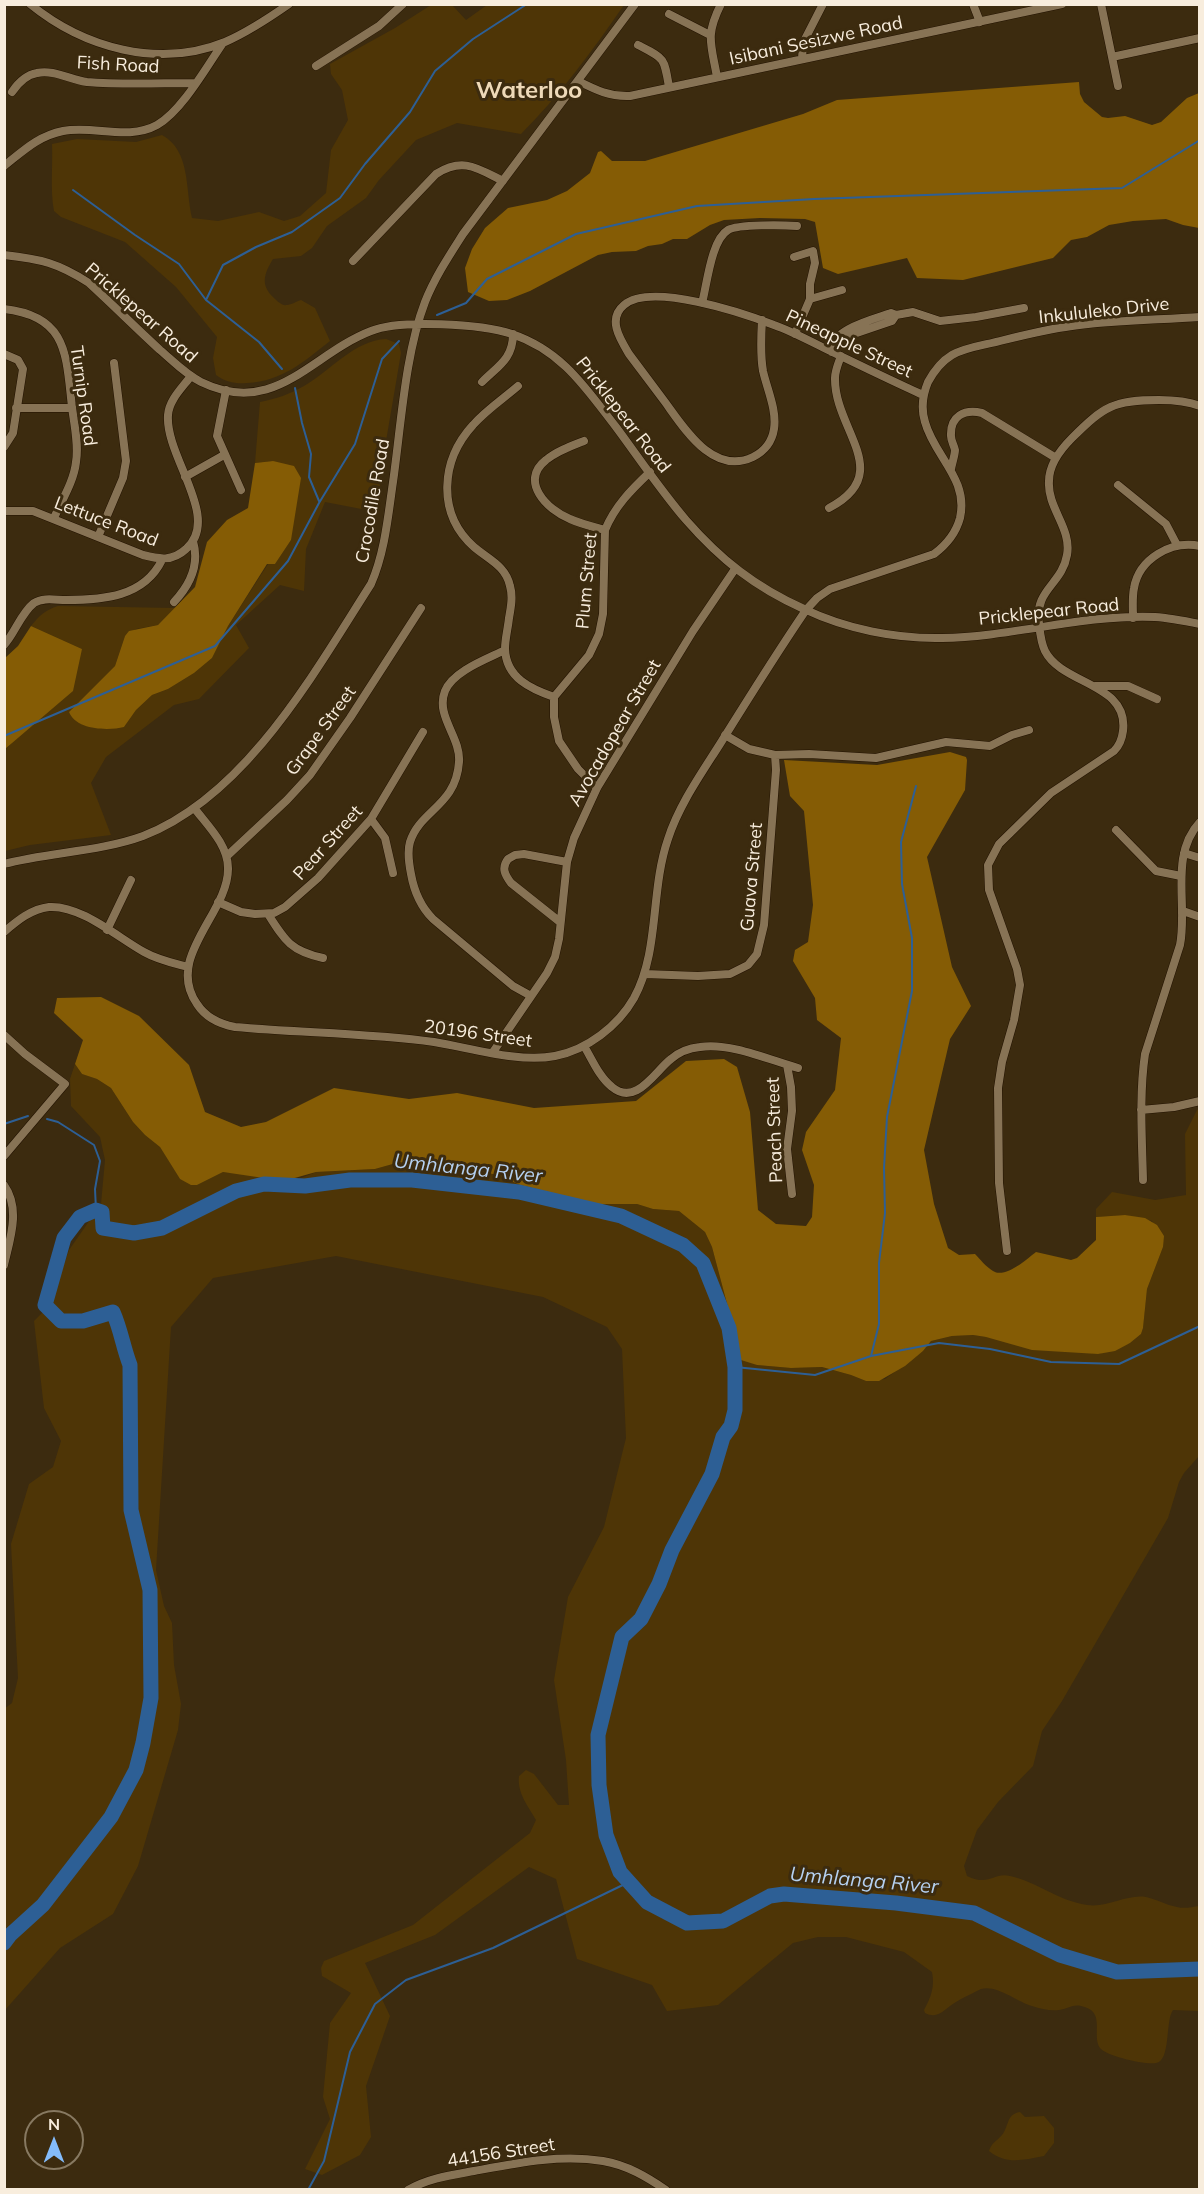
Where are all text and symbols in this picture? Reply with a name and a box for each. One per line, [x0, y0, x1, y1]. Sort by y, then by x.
street label: Isibani Sesizwe Road [727, 12, 905, 70]
street label: Fish Road [76, 52, 160, 78]
district label: Waterloo [476, 77, 582, 105]
street label: Pricklepear Road [81, 258, 201, 368]
street label: Inkululeko Drive [1038, 293, 1170, 329]
street label: Pineapple Street [782, 305, 916, 383]
street label: Turnip Road [65, 345, 101, 447]
street label: Pricklepear Road [571, 353, 675, 477]
street label: Crocodile Road [351, 437, 395, 565]
street label: Lettuce Road [51, 492, 161, 552]
street label: Plum Street [572, 532, 602, 630]
street label: Pricklepear Road [978, 594, 1120, 630]
street label: Avocadopear Street [564, 656, 666, 810]
street label: Grape Street [281, 682, 361, 780]
street label: Pear Street [289, 801, 367, 885]
street label: Guava Street [736, 822, 768, 932]
street label: 20196 Street [423, 1016, 533, 1052]
street label: Peach Street [762, 1077, 788, 1183]
water label: Umhlanga River [393, 1149, 543, 1189]
water label: Umhlanga River [789, 1863, 939, 1899]
north arrow [24, 2110, 84, 2170]
text: N [48, 2114, 60, 2134]
street label: 44156 Street [446, 2134, 556, 2172]

